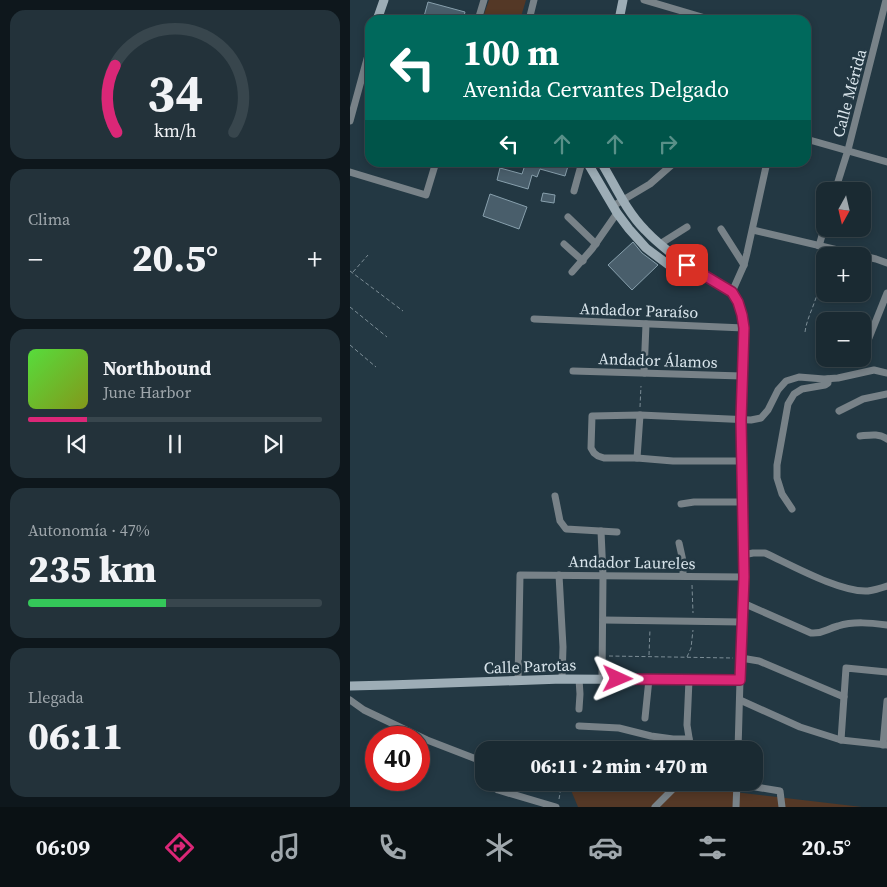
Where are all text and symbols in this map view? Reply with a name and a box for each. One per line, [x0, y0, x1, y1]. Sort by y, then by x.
text: 100 m [463, 29, 559, 77]
icon: left [380, 35, 445, 100]
street label: Calle Mérida [827, 46, 872, 140]
text: 34 [147, 57, 203, 128]
text: Avenida Cervantes Delgado [463, 74, 729, 104]
text: km/h [154, 118, 197, 143]
icon: left [495, 130, 523, 158]
icon: ahead [548, 130, 576, 158]
icon: ahead [601, 130, 629, 158]
icon: right [654, 130, 682, 158]
north arrow [816, 182, 871, 238]
map controls [816, 182, 871, 367]
text: Clima [28, 208, 70, 230]
text: 20.5° [132, 232, 218, 284]
text: − [28, 240, 43, 278]
text: + [307, 240, 322, 278]
pin [666, 244, 708, 286]
button: + [816, 247, 871, 302]
icon: arrive [673, 251, 701, 279]
street label: Andador Paraíso [579, 297, 699, 323]
button: − [816, 312, 871, 367]
street label: Andador Álamos [598, 347, 718, 373]
text: Northbound [103, 355, 211, 381]
text: June Harbor [103, 381, 191, 403]
icon: previous [63, 430, 91, 458]
icon: pause [161, 430, 189, 458]
icon: next [259, 430, 287, 458]
text: Autonomía · 47% [28, 519, 150, 541]
text: 235 km [28, 543, 156, 595]
street label: Andador Laureles [568, 550, 696, 574]
position arrow [591, 652, 643, 704]
street label: Calle Parotas [483, 653, 577, 679]
text: Llegada [28, 686, 84, 708]
text: 06:11 [28, 710, 123, 762]
speed limit sign: 40 [365, 726, 430, 791]
text: 06:11 · 2 min · 470 m [530, 753, 708, 779]
icon: directions [162, 830, 197, 865]
icon: music [268, 830, 303, 865]
icon: phone [375, 830, 410, 865]
icon: climate [482, 830, 517, 865]
icon: car [588, 830, 623, 865]
icon: filters [695, 830, 730, 865]
text: 06:09 [36, 832, 90, 862]
text: 20.5° [801, 832, 851, 862]

